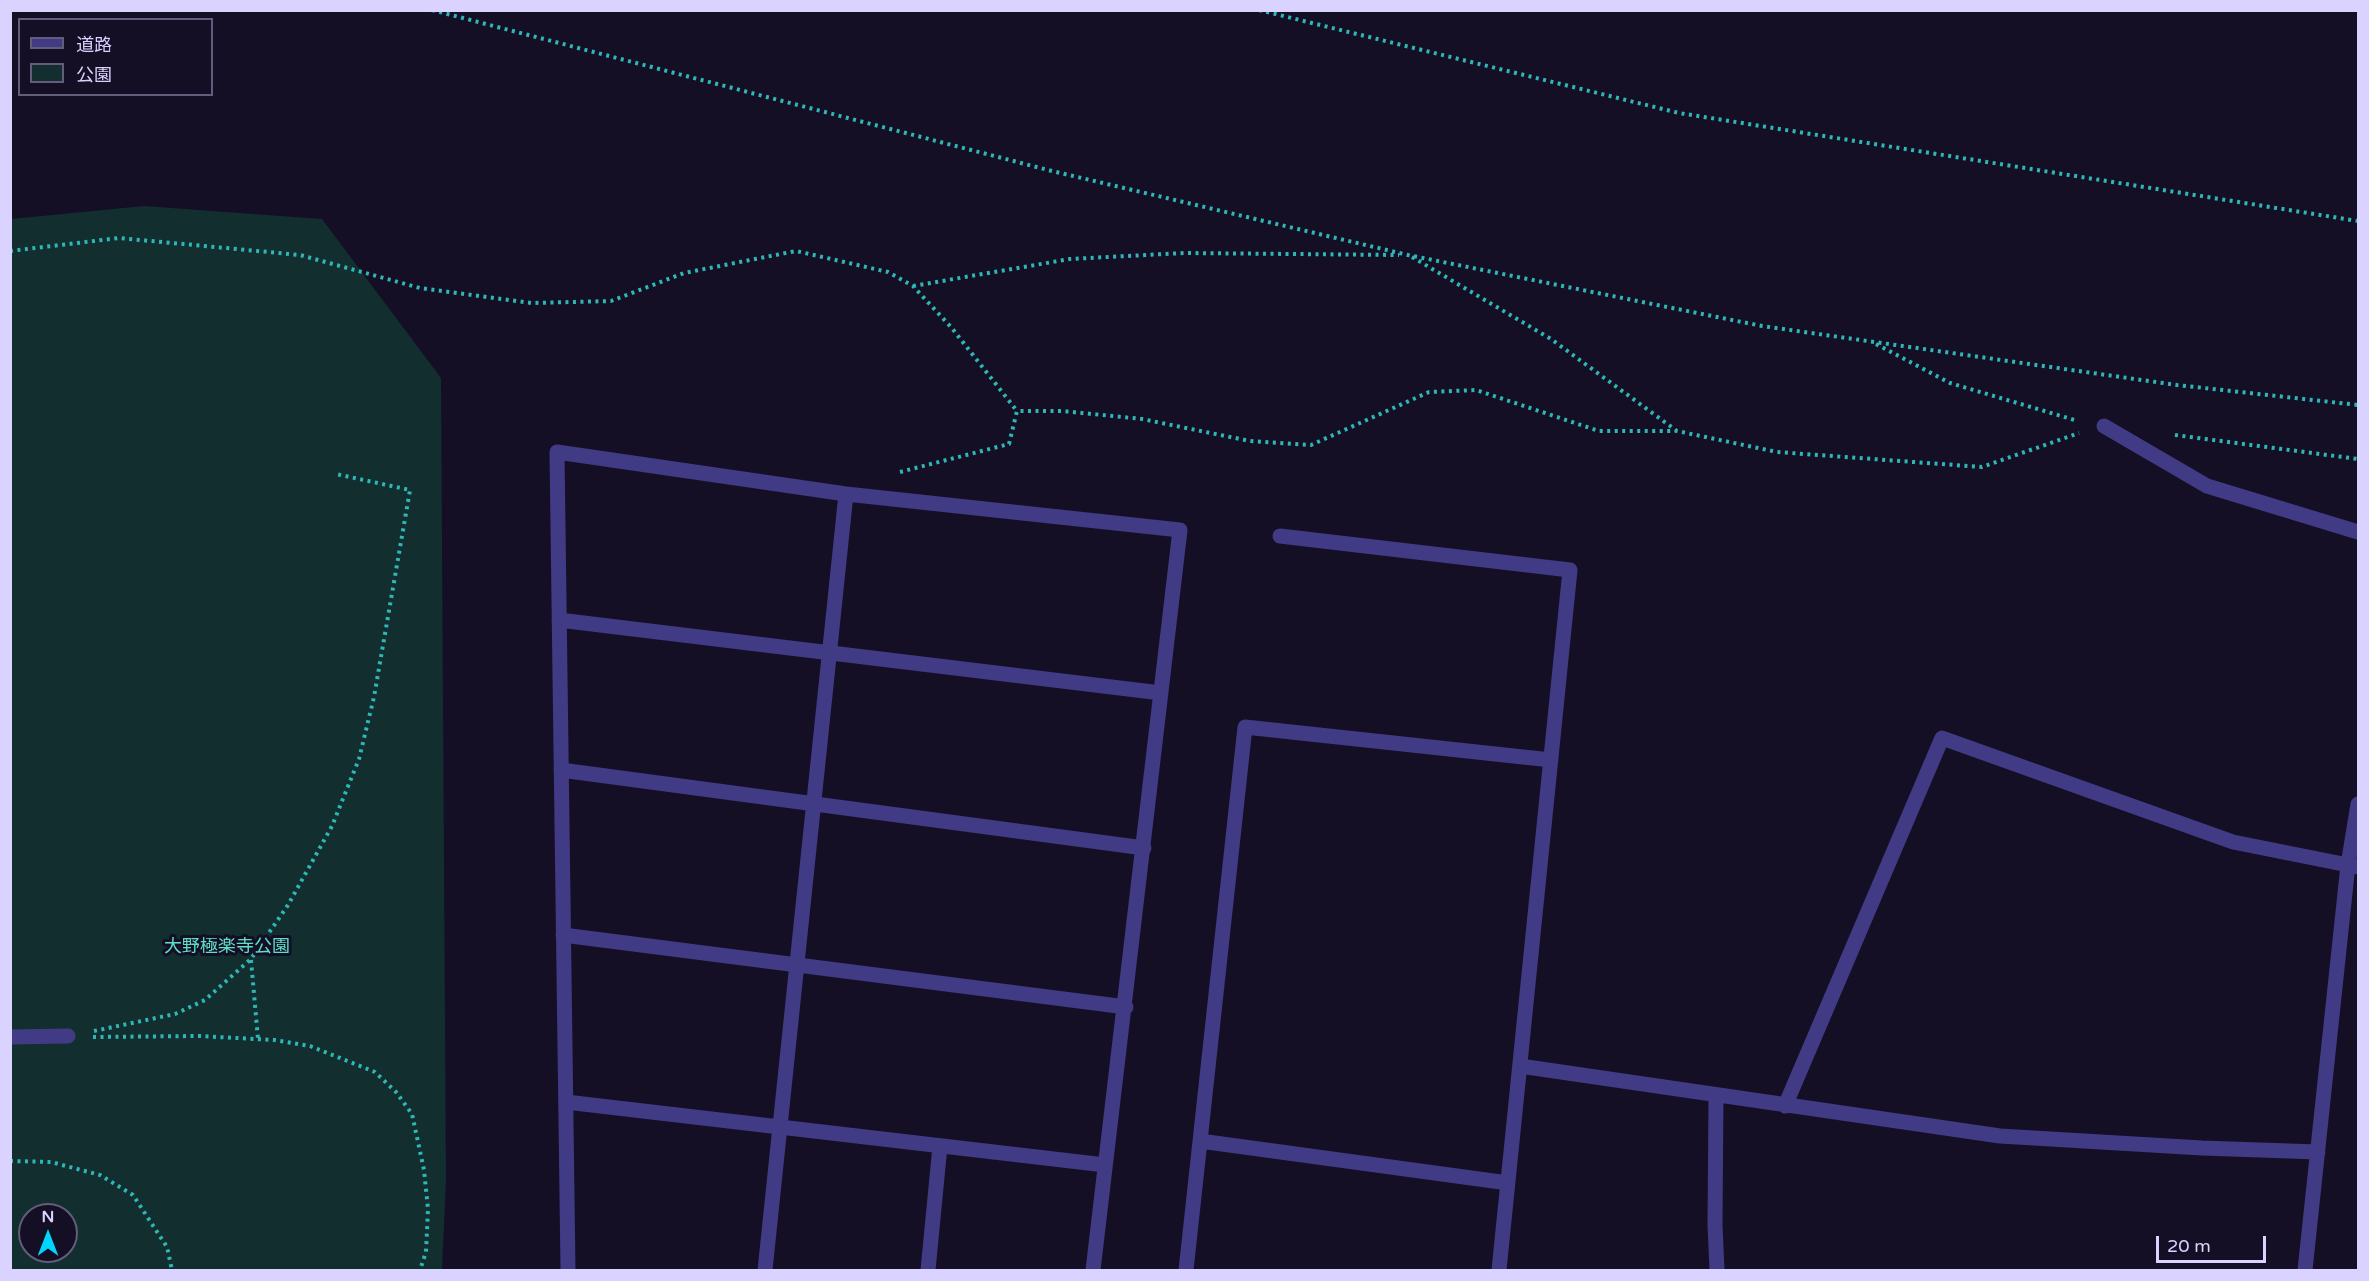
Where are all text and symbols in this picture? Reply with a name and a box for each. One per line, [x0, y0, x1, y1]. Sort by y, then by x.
legend [18, 18, 213, 96]
text: 道路 [76, 34, 112, 56]
text: 公園 [76, 64, 112, 86]
park label: 大野極楽寺公園 [164, 936, 290, 958]
north arrow [18, 1203, 78, 1263]
text: N [42, 1207, 54, 1227]
scale bar [2159, 1224, 2268, 1262]
text: 20 m [2167, 1235, 2211, 1257]

